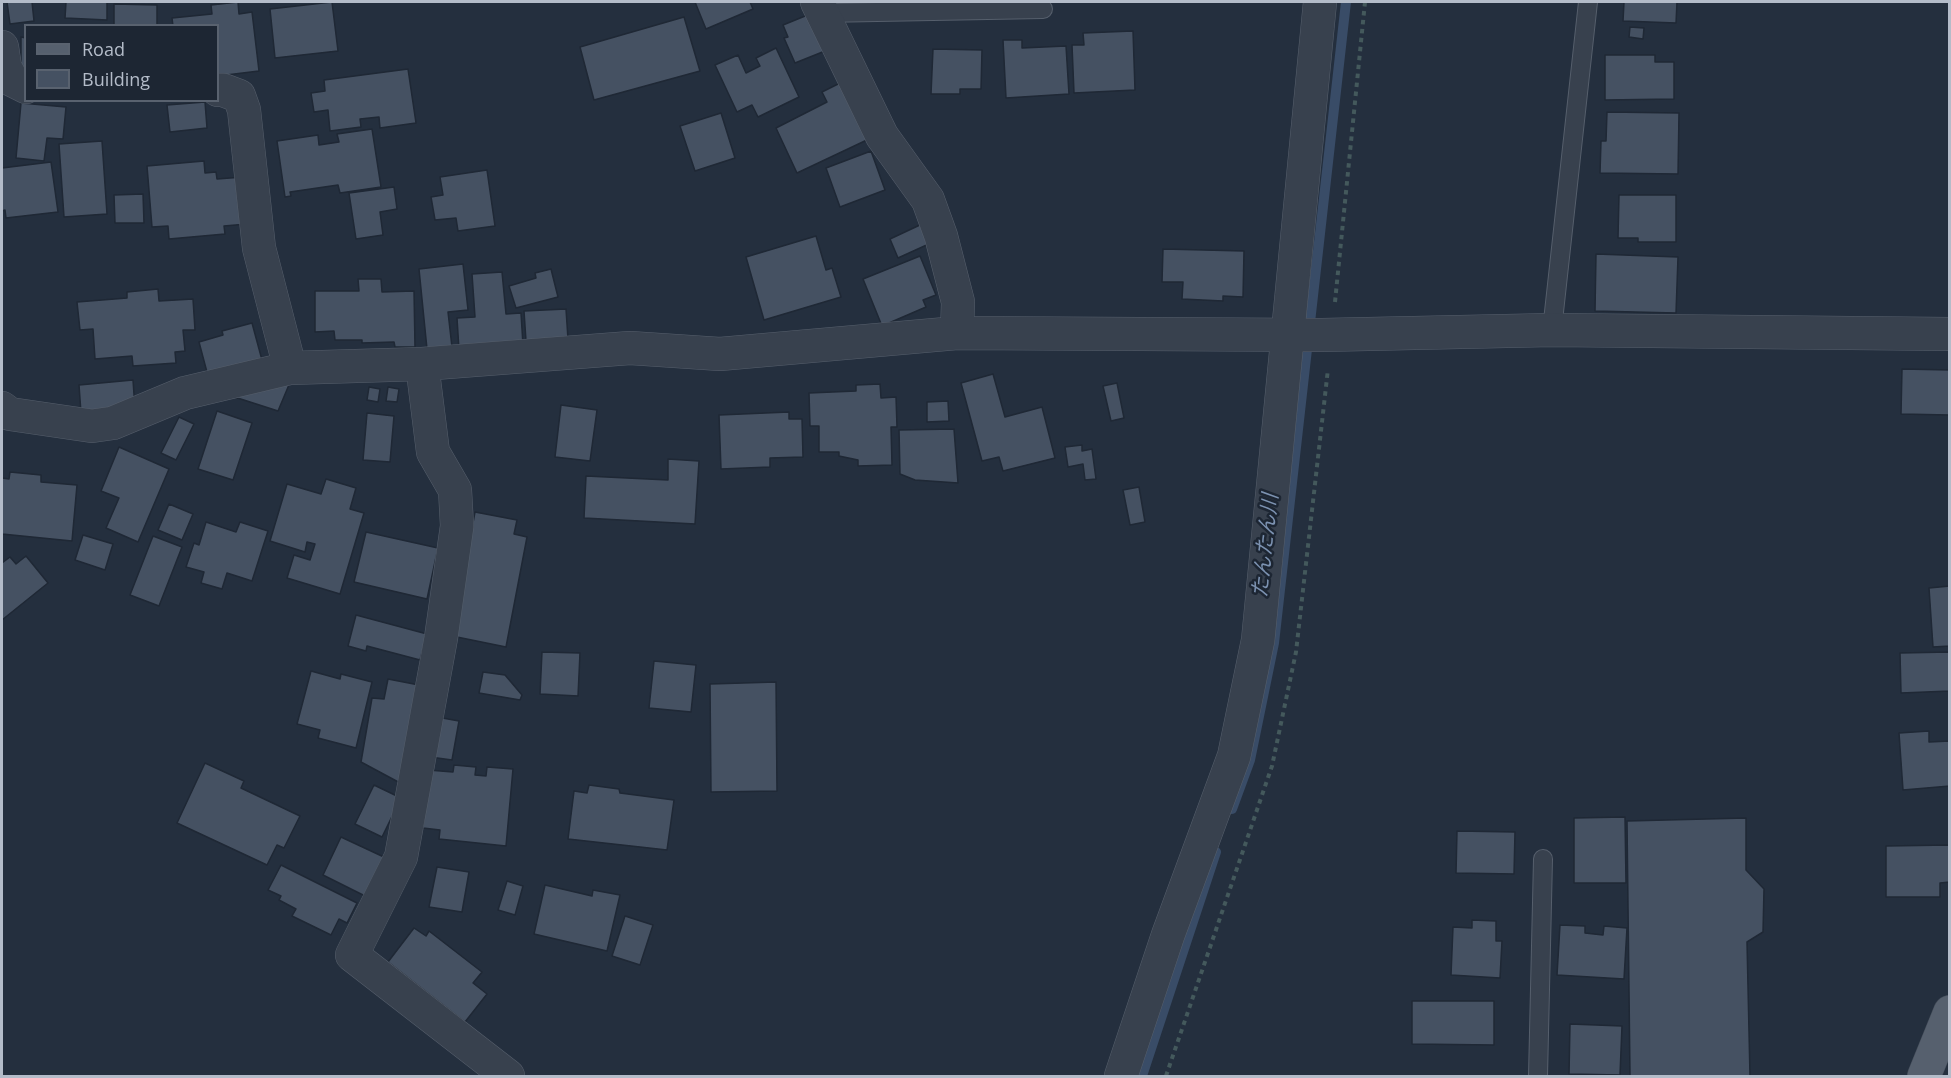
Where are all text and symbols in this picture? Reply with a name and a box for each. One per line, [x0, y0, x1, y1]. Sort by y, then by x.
legend [24, 24, 219, 102]
text: Road [82, 37, 125, 61]
text: Building [82, 67, 150, 91]
water label: たんたん川 [1248, 492, 1284, 600]

